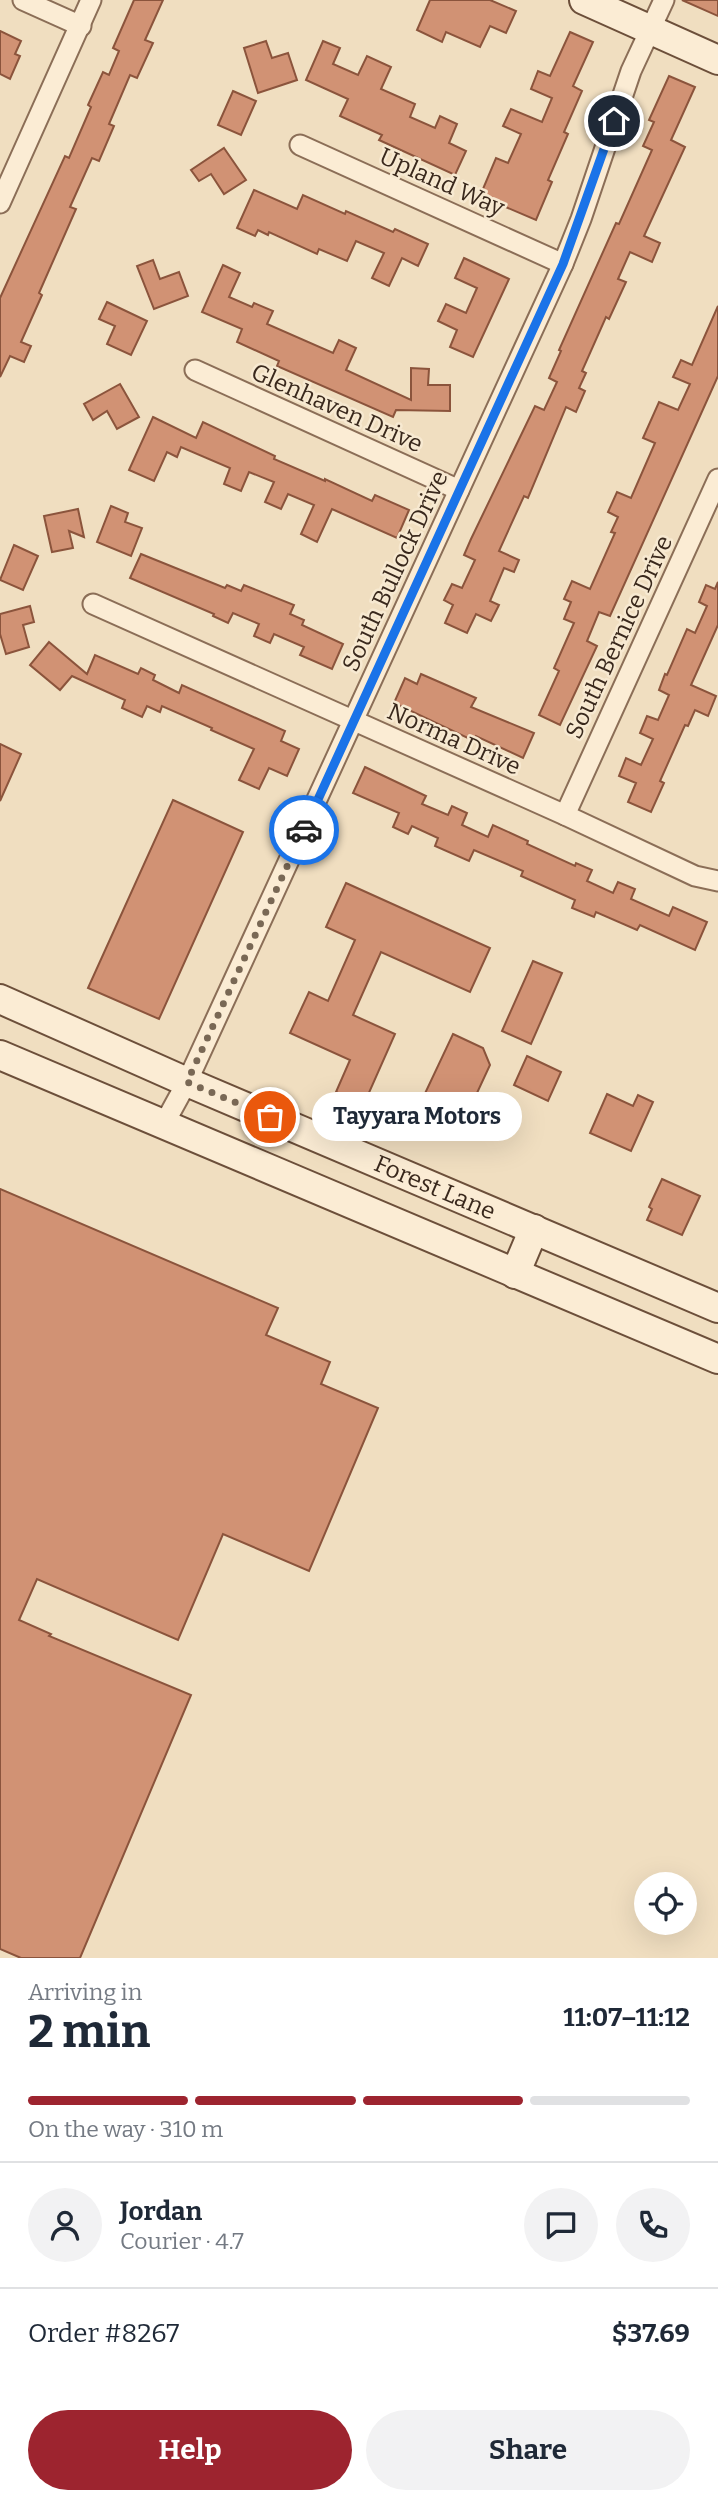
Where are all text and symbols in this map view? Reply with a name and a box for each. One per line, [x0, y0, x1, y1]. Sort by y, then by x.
pin [584, 91, 644, 151]
icon: home [595, 102, 633, 140]
street label: Upland Way [375, 142, 509, 222]
street label: Glenhaven Drive [247, 358, 427, 458]
street label: South Bullock Drive [336, 466, 454, 676]
street label: South Bernice Drive [560, 531, 678, 743]
street label: Norma Drive [383, 697, 525, 781]
courier [269, 795, 339, 865]
icon: car [285, 811, 323, 849]
pin [240, 1087, 300, 1147]
callout: Tayyara Motors [312, 1092, 522, 1142]
icon: bag [251, 1098, 289, 1136]
text: Tayyara Motors [333, 1102, 501, 1130]
street label: Forest Lane [370, 1149, 500, 1226]
map controls [634, 1872, 697, 1935]
button: locate [634, 1872, 697, 1935]
text: Arriving in [28, 1978, 142, 2006]
text: 11:07–11:12 [563, 2002, 690, 2033]
text: 2 min [28, 2004, 150, 2059]
text: On the way · 310 m [28, 2115, 223, 2143]
button: person [28, 2188, 102, 2262]
button: chat [524, 2188, 598, 2262]
button: phone [616, 2188, 690, 2262]
text: Jordan [120, 2196, 202, 2227]
text: Courier · 4.7 [120, 2227, 244, 2255]
text: Order #8267 [28, 2318, 179, 2349]
text: $37.69 [612, 2318, 690, 2349]
button: Help [28, 2410, 352, 2490]
button: Share [366, 2410, 690, 2490]

